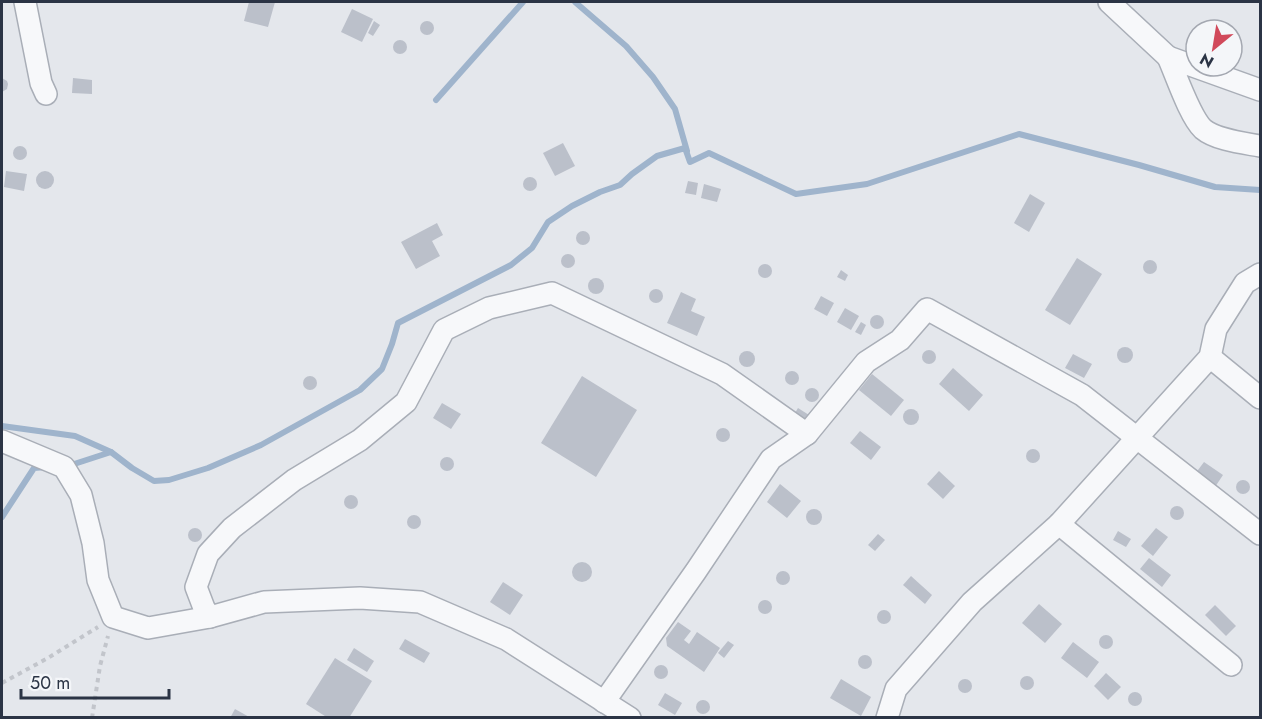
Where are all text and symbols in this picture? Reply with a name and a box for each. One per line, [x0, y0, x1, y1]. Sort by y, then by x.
north arrow [1184, 18, 1244, 78]
text: N [1195, 47, 1218, 74]
scale bar [21, 662, 170, 700]
text: 50 m [30, 670, 70, 696]

